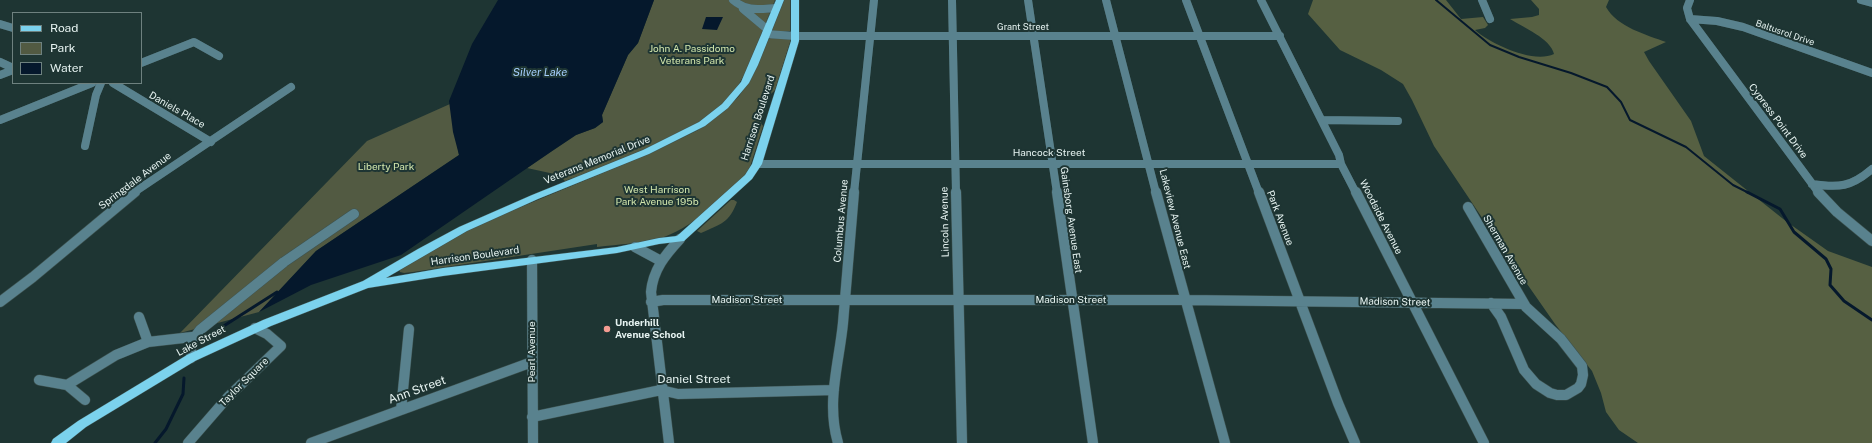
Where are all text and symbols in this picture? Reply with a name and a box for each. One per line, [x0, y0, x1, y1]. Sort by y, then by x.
legend [12, 12, 142, 84]
street label: Baltusrol Drive [1754, 18, 1816, 48]
text: Road [50, 21, 78, 35]
street label: Grant Street [997, 22, 1049, 32]
text: Park [50, 41, 76, 55]
park label: John A. Passidomo Veterans Park [649, 43, 735, 66]
text: Water [50, 61, 83, 75]
water label: Silver Lake [513, 66, 567, 80]
street label: Harrison Boulevard [739, 74, 777, 162]
street label: Cypress Point Drive [1746, 81, 1810, 161]
street label: Daniels Place [147, 89, 207, 131]
street label: Veterans Memorial Drive [542, 133, 652, 187]
street label: Hancock Street [1013, 147, 1085, 159]
street label: Springdale Avenue [96, 150, 174, 212]
park label: Liberty Park [358, 161, 414, 173]
street label: Gainsborg Avenue East [1058, 166, 1084, 274]
street label: Lakeview Avenue East [1157, 168, 1193, 270]
street label: Woodside Avenue [1357, 178, 1405, 256]
street label: Columbus Avenue [831, 179, 851, 263]
park label: West Harrison Park Avenue 195b [615, 184, 699, 208]
street label: Lincoln Avenue [938, 187, 952, 257]
street label: Park Avenue [1264, 189, 1296, 247]
street label: Sherman Avenue [1480, 213, 1530, 287]
street label: Harrison Boulevard [430, 244, 520, 268]
street label: Madison Street [712, 294, 782, 306]
street label: Madison Street [1036, 294, 1106, 306]
street label: Madison Street [1359, 295, 1431, 309]
place label: Underhill Avenue School [615, 317, 685, 340]
street label: Pearl Avenue [526, 321, 538, 383]
street label: Lake Street [174, 323, 228, 359]
marker: Underhill Avenue School [602, 324, 612, 334]
street label: Taylor Square [217, 355, 271, 409]
street label: Daniel Street [657, 372, 731, 386]
street label: Ann Street [386, 373, 448, 407]

